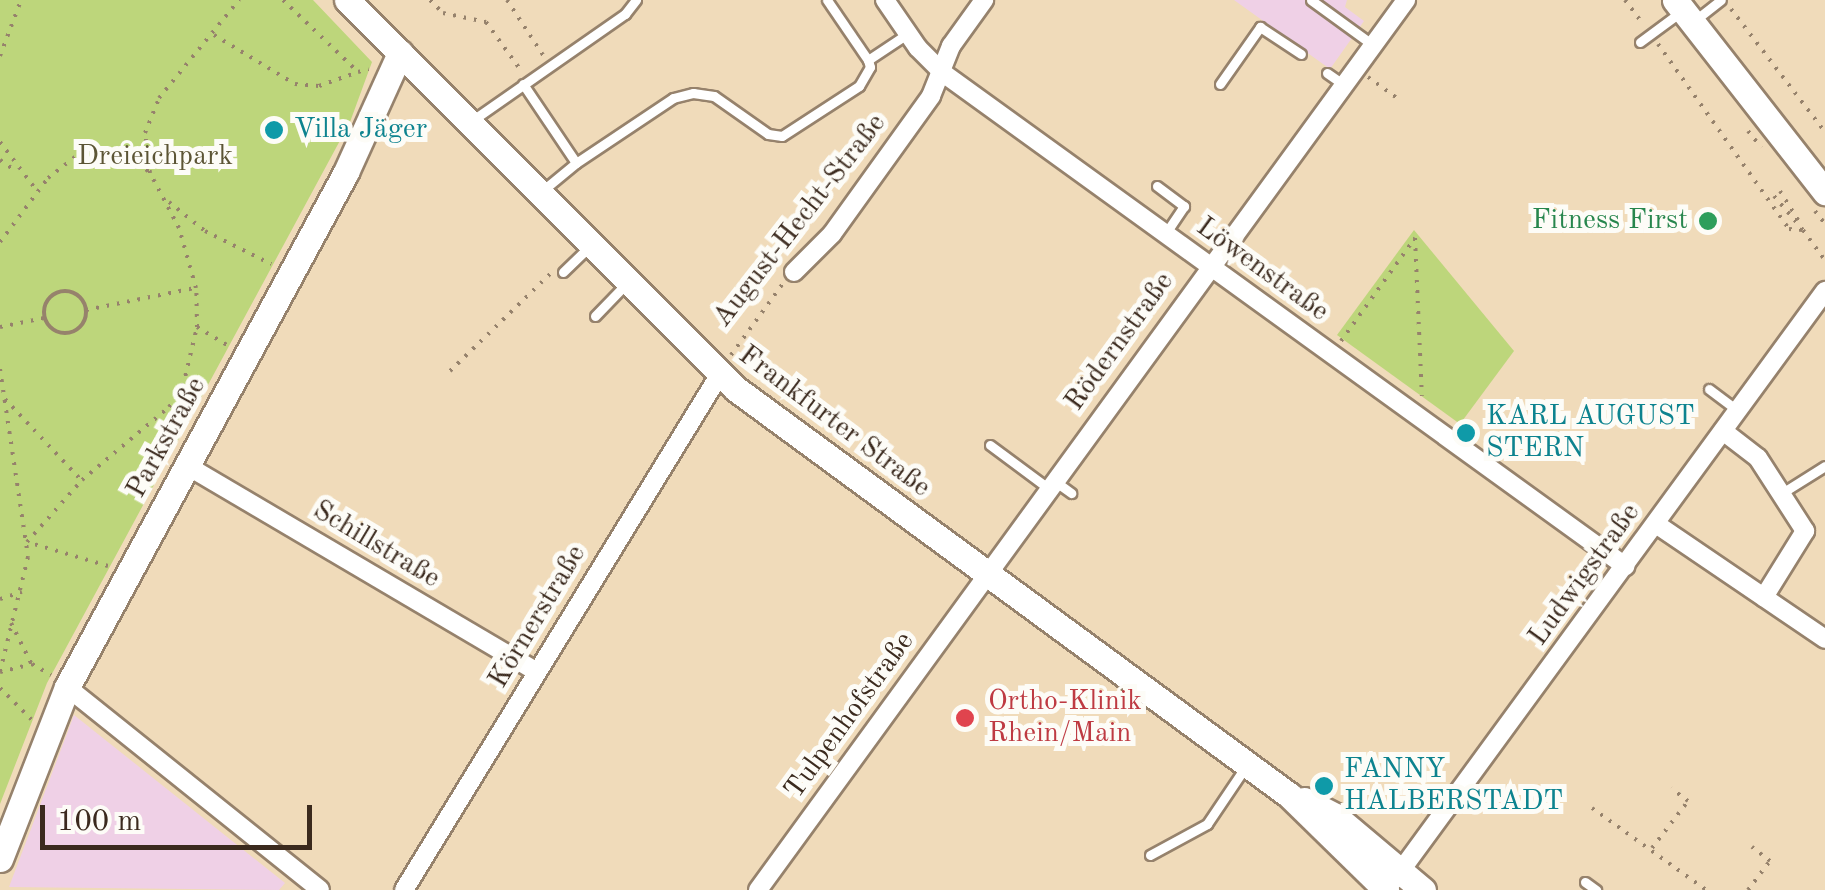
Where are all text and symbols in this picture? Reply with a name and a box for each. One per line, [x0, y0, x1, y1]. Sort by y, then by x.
street label: August-Hecht-Straße [706, 108, 894, 334]
place label: Villa Jäger [294, 113, 427, 147]
marker: Villa Jäger [263, 119, 285, 141]
park label: Dreieichpark [77, 140, 233, 174]
place label: Fitness First [1532, 204, 1688, 238]
marker: Fitness First [1697, 210, 1719, 232]
street label: Löwenstraße [1189, 211, 1335, 329]
street label: Rödernstraße [1059, 266, 1181, 418]
street label: Frankfurter Straße [731, 339, 937, 505]
street label: Parkstraße [120, 372, 214, 504]
place label: KARL AUGUST STERN [1486, 400, 1695, 466]
marker: KARL AUGUST STERN [1455, 422, 1477, 444]
street label: Schillstraße [306, 494, 446, 596]
street label: Ludwigstraße [1522, 497, 1648, 653]
street label: Körnerstraße [482, 539, 594, 695]
street label: Tulpenhofstraße [778, 626, 922, 806]
place label: Ortho-Klinik Rhein/Main [988, 685, 1142, 751]
marker: Ortho-Klinik Rhein/Main [952, 705, 978, 731]
place label: FANNY HALBERSTADT [1344, 753, 1563, 819]
marker: FANNY HALBERSTADT [1313, 775, 1335, 797]
scale bar [45, 785, 318, 847]
text: 100 m [57, 807, 141, 837]

